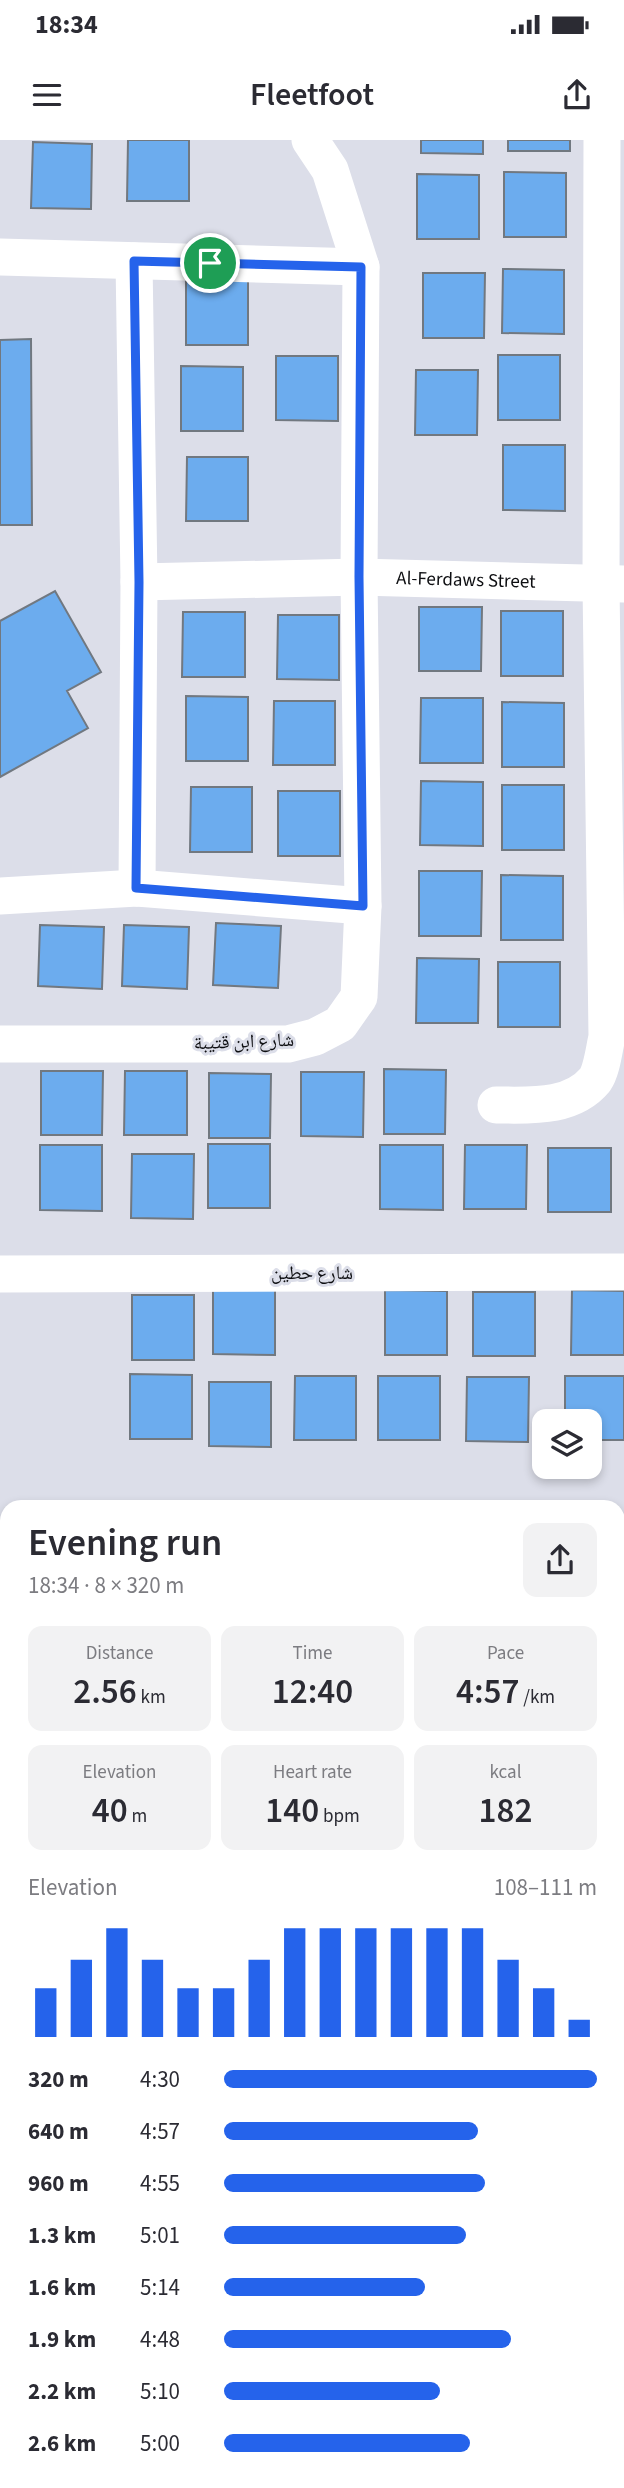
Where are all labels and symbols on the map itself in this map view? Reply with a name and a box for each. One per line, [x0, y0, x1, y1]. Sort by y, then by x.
pin [180, 233, 240, 293]
street label: Al-Ferdaws Street [396, 564, 536, 595]
street label: شارع ابن قتيبة [193, 1027, 295, 1057]
street label: شارع حطين [271, 1260, 353, 1287]

